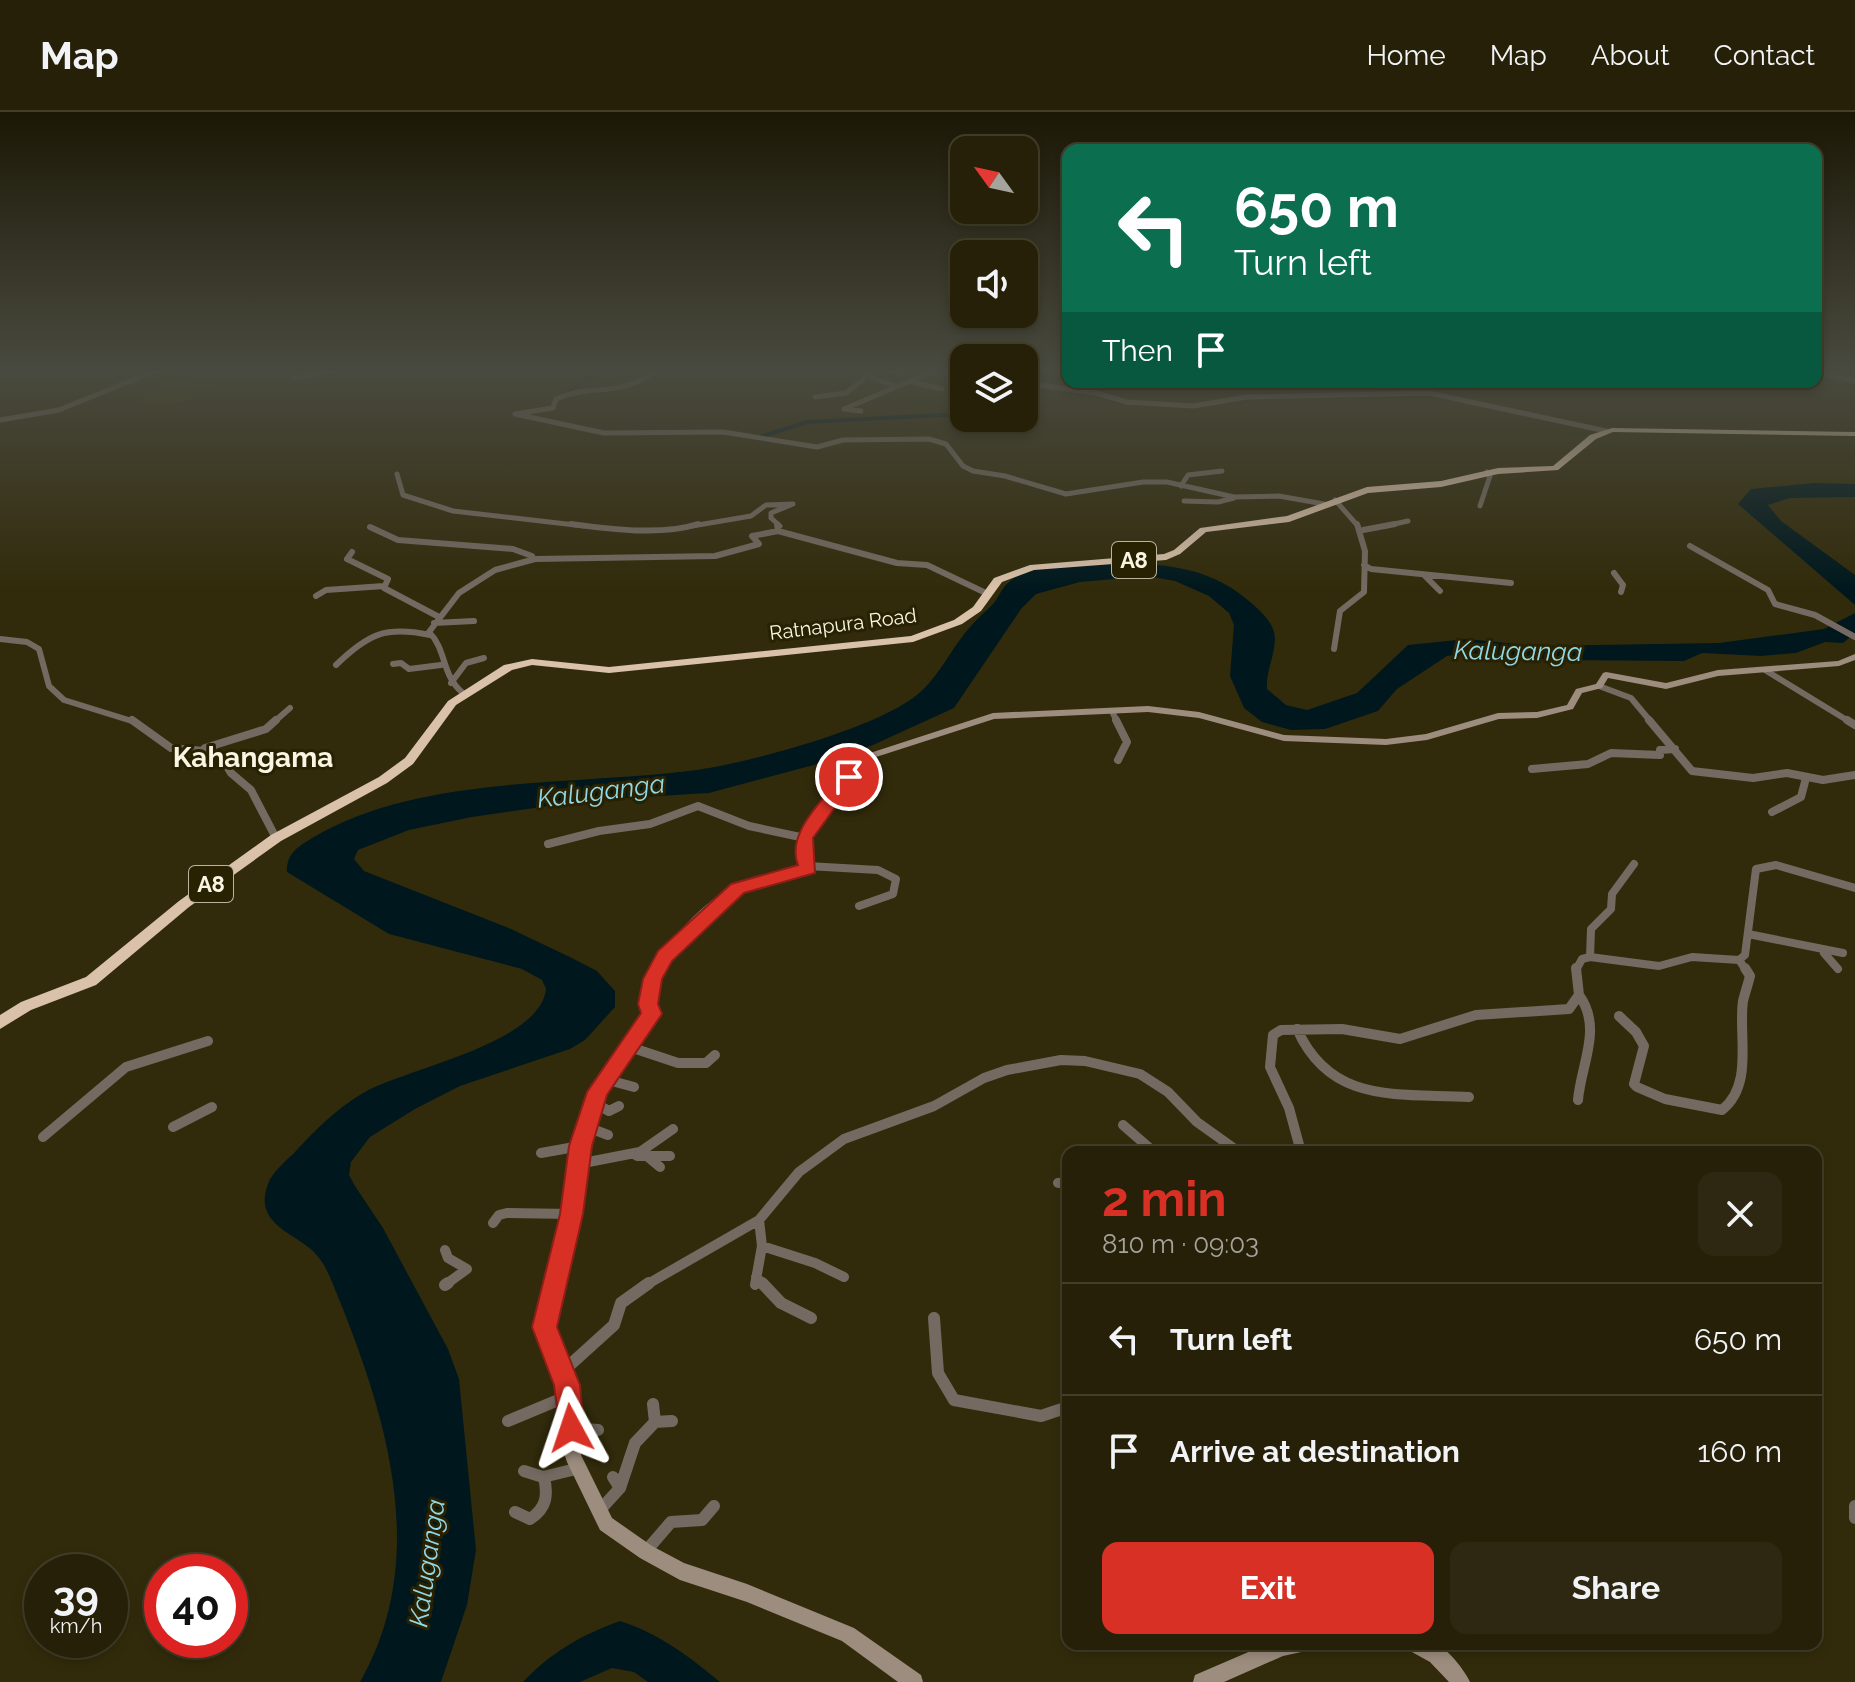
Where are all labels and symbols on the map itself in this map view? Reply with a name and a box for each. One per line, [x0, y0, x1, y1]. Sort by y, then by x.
north arrow [950, 136, 1038, 224]
road number: A8 [1112, 542, 1156, 578]
street label: Ratnapura Road [768, 603, 918, 645]
water label: Kaluganga [1453, 635, 1583, 667]
district label: Kahangama [173, 741, 333, 774]
pin [815, 743, 883, 811]
water label: Kaluganga [535, 768, 667, 814]
road number: A8 [189, 866, 233, 902]
position arrow [529, 1386, 613, 1470]
water label: Kaluganga [403, 1497, 451, 1629]
speed limit sign: 40 [144, 1554, 248, 1658]

